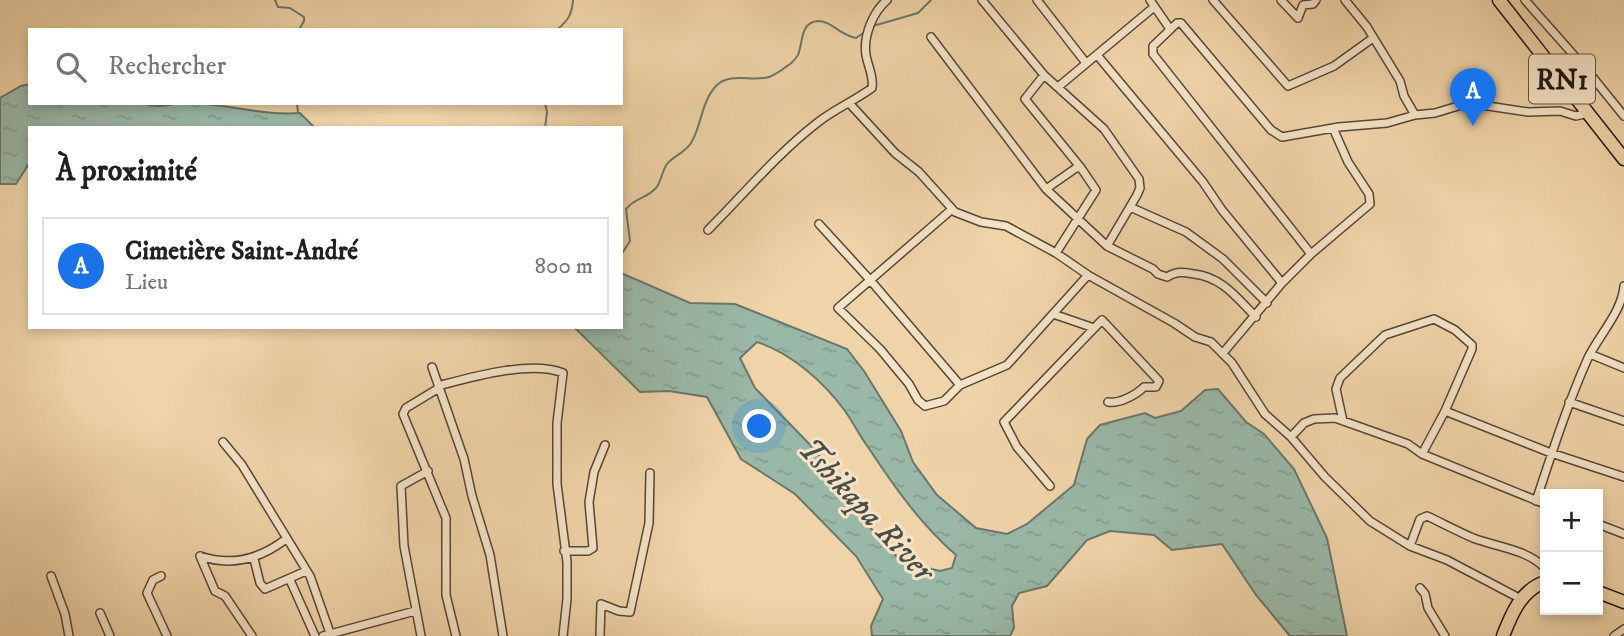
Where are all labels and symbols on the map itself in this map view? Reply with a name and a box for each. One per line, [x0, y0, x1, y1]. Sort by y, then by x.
road number: RN1 [1529, 55, 1595, 104]
pin: A [1450, 68, 1496, 126]
your location [742, 409, 776, 443]
water label: Tshikapa River [789, 430, 944, 592]

